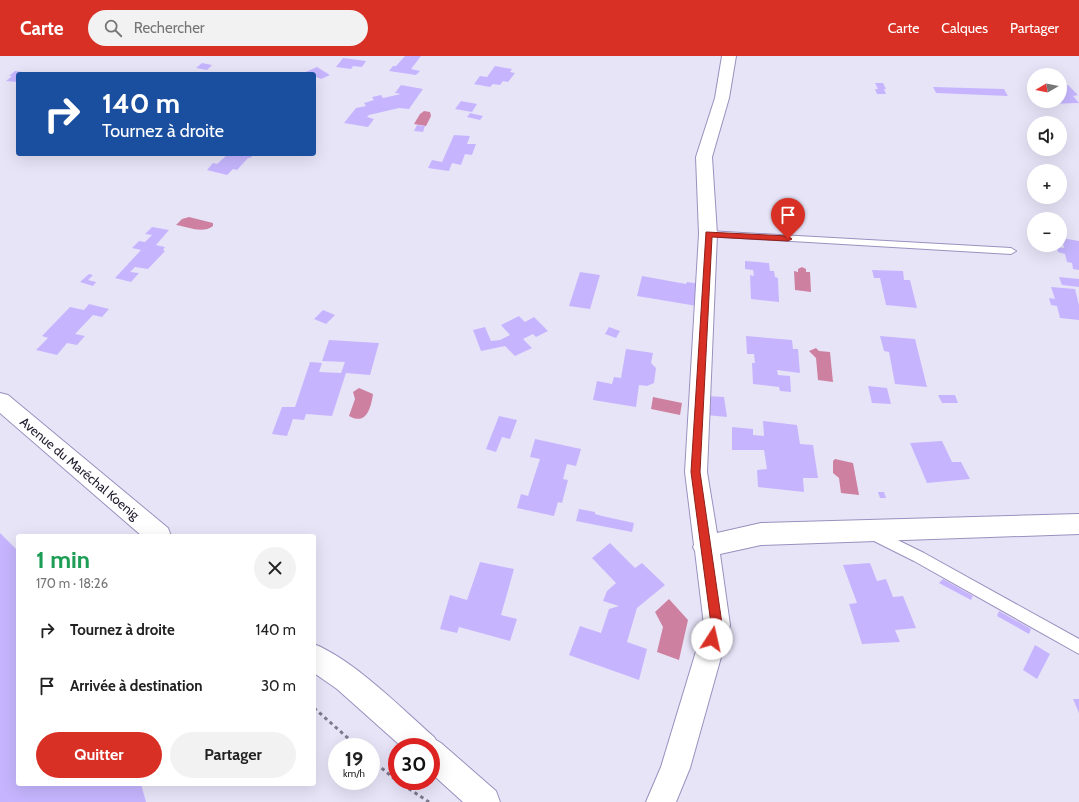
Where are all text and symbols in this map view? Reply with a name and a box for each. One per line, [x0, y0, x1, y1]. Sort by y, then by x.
search box [88, 10, 368, 46]
text: Carte [20, 17, 64, 40]
icon: search [102, 17, 124, 39]
text: Rechercher [134, 19, 205, 37]
text: Carte [888, 19, 919, 37]
text: Calques [941, 19, 988, 37]
text: Partager [1010, 19, 1059, 37]
north arrow [1027, 68, 1067, 108]
map controls [1027, 68, 1067, 252]
text: 140 m [102, 86, 180, 120]
icon: right [36, 88, 88, 140]
button: sound [1027, 116, 1067, 156]
text: Tournez à droite [102, 120, 224, 142]
button: + [1027, 164, 1067, 204]
pin [771, 198, 805, 239]
icon: arrive [777, 204, 799, 226]
button: − [1027, 212, 1067, 252]
street label: Avenue du Maréchal Koenig [17, 413, 143, 523]
text: 1 min [36, 545, 90, 574]
button: close [254, 547, 296, 589]
text: 170 m · 18:26 [36, 575, 108, 591]
position arrow [691, 618, 733, 660]
icon: right [36, 619, 58, 641]
text: Tournez à droite [70, 621, 175, 639]
text: 140 m [255, 621, 296, 639]
icon: arrive [36, 675, 58, 697]
text: Arrivée à destination [70, 677, 202, 695]
text: 30 m [261, 677, 296, 695]
button: Quitter [36, 732, 162, 778]
button: Partager [170, 732, 296, 778]
speed limit sign: 30 [388, 738, 440, 790]
text: 19 [345, 747, 363, 771]
text: km/h [343, 767, 365, 780]

